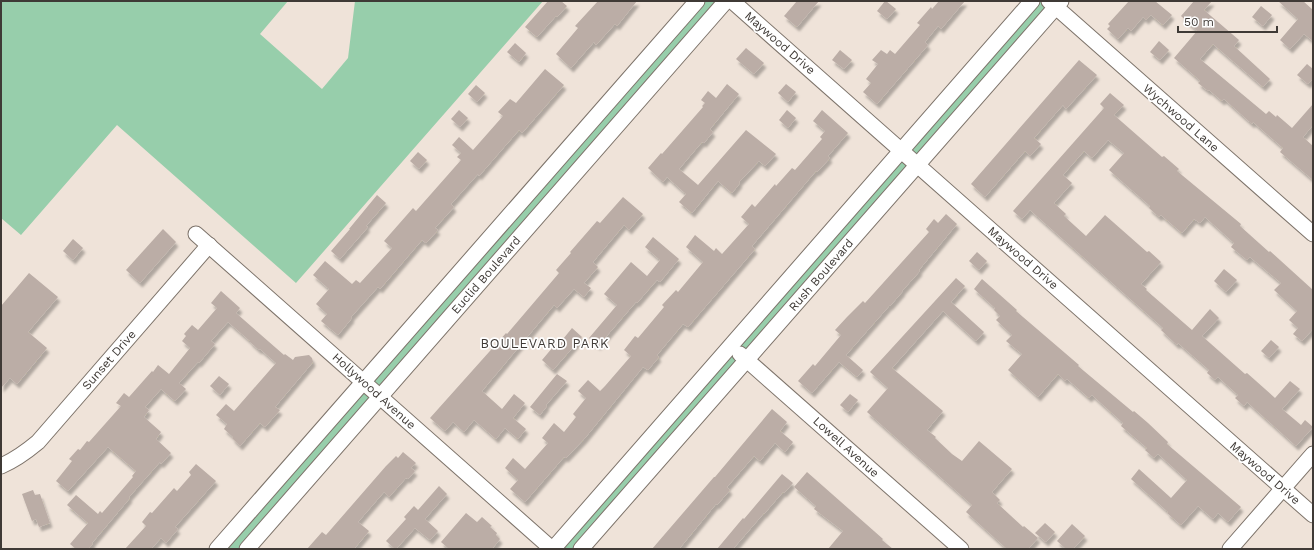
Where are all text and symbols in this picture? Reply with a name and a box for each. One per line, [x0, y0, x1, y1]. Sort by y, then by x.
scale bar [1178, 8, 1277, 34]
street label: Maywood Drive [742, 9, 818, 77]
text: 50 m [1184, 15, 1214, 29]
street label: Wychwood Lane [1140, 81, 1222, 155]
street label: Maywood Drive [985, 224, 1061, 292]
street label: Euclid Boulevard [449, 233, 523, 317]
street label: Rush Boulevard [786, 236, 856, 314]
street label: Sunset Drive [79, 327, 139, 393]
district label: BOULEVARD PARK [480, 336, 610, 351]
street label: Hollywood Avenue [330, 350, 418, 432]
street label: Lowell Avenue [810, 414, 882, 480]
street label: Maywood Drive [1227, 439, 1303, 507]

